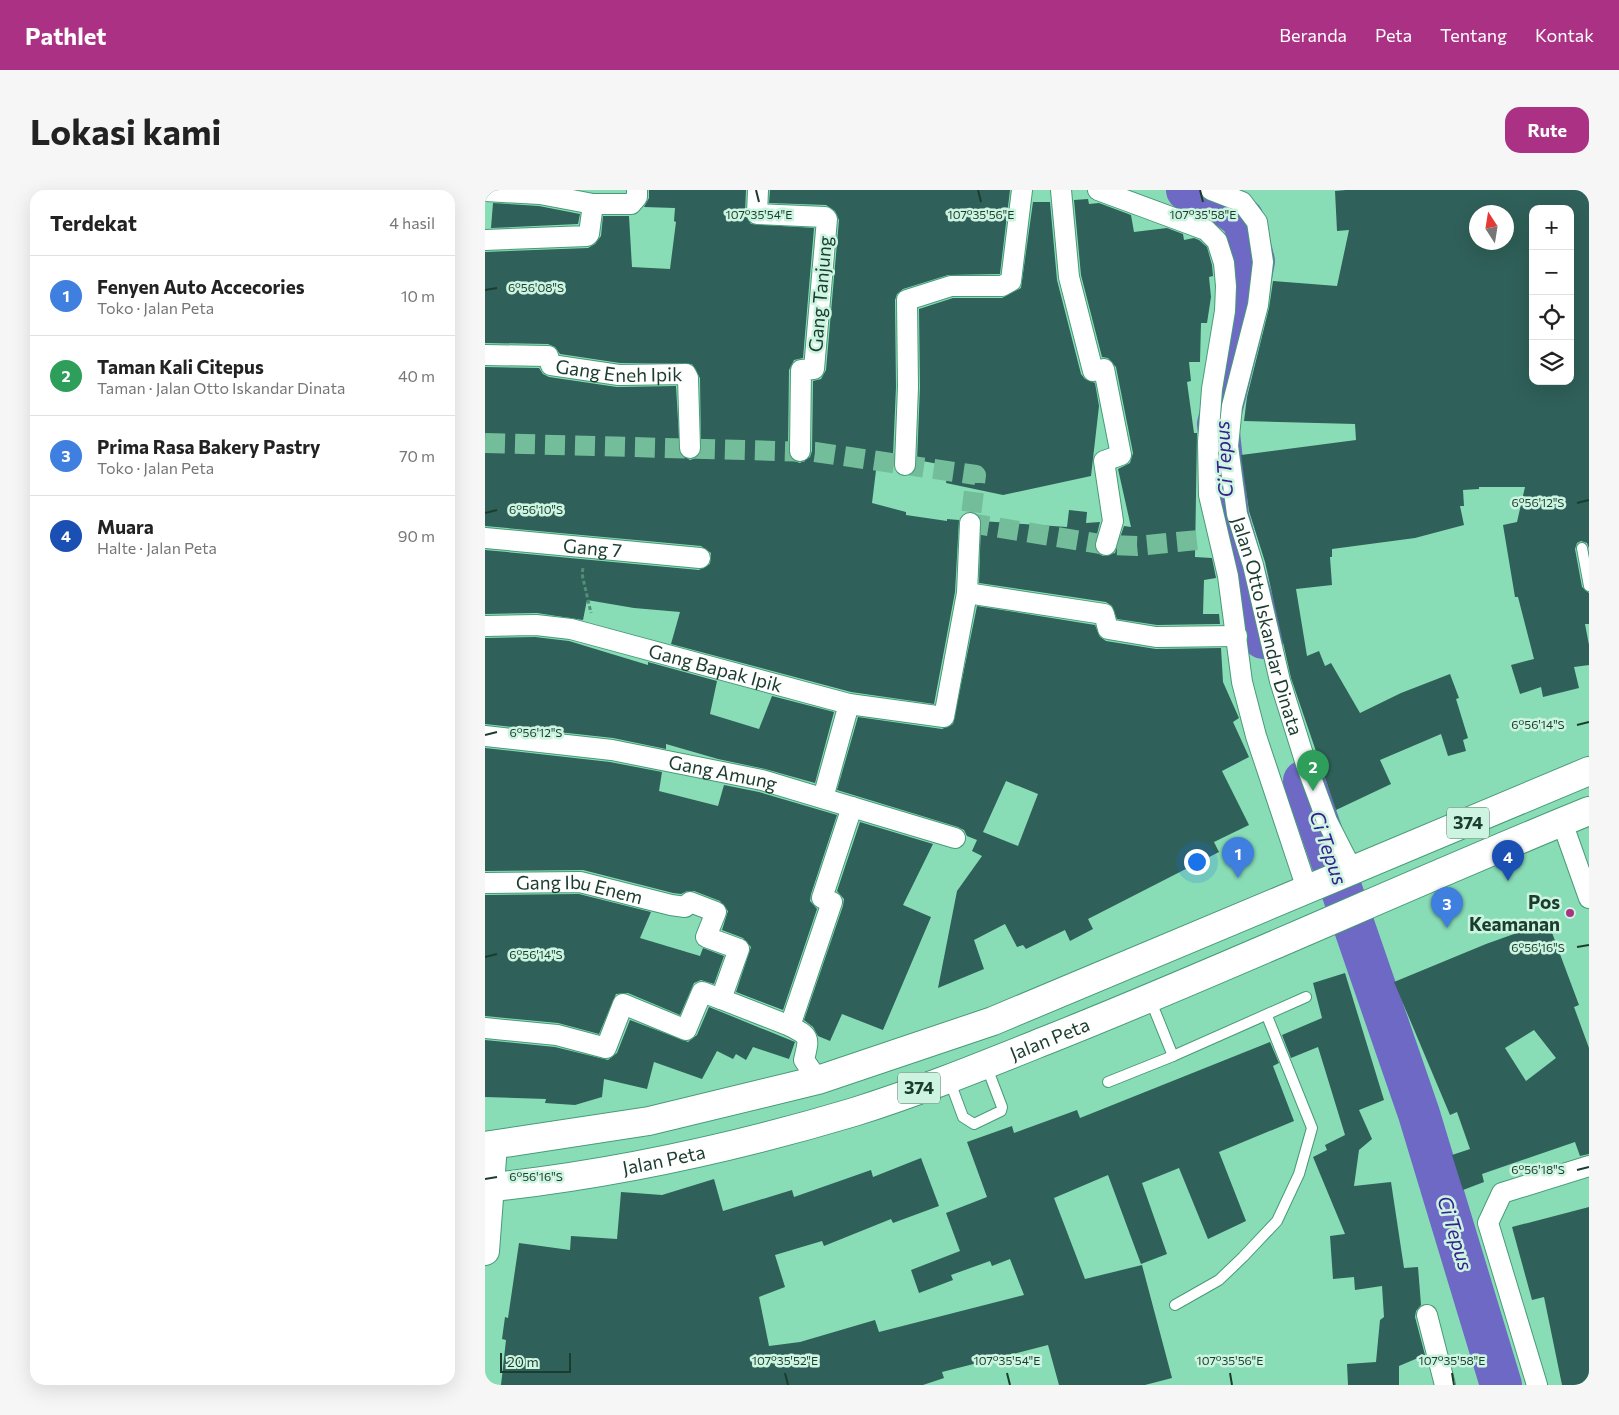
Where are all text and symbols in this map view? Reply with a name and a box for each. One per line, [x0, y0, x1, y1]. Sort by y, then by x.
text: Pathlet [25, 21, 106, 50]
text: Beranda [1279, 24, 1347, 46]
text: Peta [1375, 24, 1412, 46]
text: Tentang [1440, 24, 1507, 46]
text: Kontak [1535, 24, 1594, 46]
button: Rute [1505, 107, 1589, 153]
text: Lokasi kami [30, 109, 221, 152]
north arrow [1469, 205, 1514, 250]
map controls [1529, 205, 1574, 385]
button: + [1529, 205, 1574, 250]
text: 107°35'54"E [726, 207, 792, 221]
text: 107°35'56"E [948, 207, 1014, 221]
text: 107°35'58"E [1170, 207, 1236, 221]
text: Terdekat [50, 210, 137, 235]
text: 4 hasil [389, 213, 435, 232]
street label: Gang Tanjung [803, 235, 836, 353]
button: − [1529, 250, 1574, 295]
text: Fenyen Auto Accecories [97, 275, 305, 298]
text: 6°56'08"S [508, 280, 564, 294]
text: 1 [62, 286, 70, 305]
text: 10 m [401, 286, 435, 305]
button: locate [1529, 295, 1574, 340]
text: Toko · Jalan Peta [97, 298, 214, 317]
button: layers [1529, 340, 1574, 385]
street label: Gang Eneh Ipik [554, 354, 683, 386]
text: Taman Kali Citepus [97, 355, 264, 378]
text: 2 [61, 366, 71, 385]
text: 40 m [398, 366, 435, 385]
text: Taman · Jalan Otto Iskandar Dinata [97, 378, 345, 397]
water label: Ci Tepus [1209, 420, 1237, 498]
text: Prima Rasa Bakery Pastry [97, 435, 321, 458]
text: 3 [61, 446, 71, 465]
text: 70 m [399, 446, 435, 465]
text: Toko · Jalan Peta [97, 458, 214, 477]
text: 6°56'12"S [1512, 495, 1564, 509]
text: 6°56'10"S [509, 502, 563, 516]
street label: Jalan Otto Iskandar Dinata [1227, 513, 1308, 738]
text: Muara [97, 515, 154, 538]
text: 4 [61, 526, 71, 545]
text: 90 m [398, 526, 435, 545]
street label: Gang 7 [562, 533, 623, 562]
text: Halte · Jalan Peta [97, 538, 217, 557]
street label: Gang Bapak Ipik [646, 638, 785, 697]
text: 6°56'14"S [1511, 717, 1565, 731]
text: 6°56'12"S [510, 725, 562, 739]
street label: Gang Amung [667, 750, 780, 795]
pin: 2 [1297, 750, 1329, 791]
water label: Ci Tepus [1305, 808, 1353, 888]
road number: 374 [1447, 808, 1489, 838]
pin: 1 [1222, 837, 1254, 878]
pin: 4 [1492, 840, 1524, 881]
your location [1184, 849, 1210, 875]
street label: Gang Ibu Enem [516, 870, 645, 908]
pin: 3 [1431, 887, 1463, 928]
place label: Pos Keamanan [1469, 890, 1560, 935]
marker: Pos Keamanan [1564, 907, 1576, 919]
text: 6°56'16"S [1511, 940, 1565, 954]
text: 6°56'14"S [509, 947, 563, 961]
street label: Jalan Peta [1006, 1012, 1093, 1065]
road number: 374 [898, 1072, 940, 1104]
street label: Jalan Peta [620, 1140, 707, 1179]
text: 6°56'18"S [1511, 1162, 1565, 1176]
text: 6°56'16"S [509, 1169, 563, 1183]
water label: Ci Tepus [1433, 1193, 1479, 1273]
scale bar [500, 1350, 571, 1373]
text: 20 m [507, 1353, 539, 1370]
text: 107°35'52"E [752, 1353, 818, 1367]
text: 107°35'54"E [974, 1353, 1040, 1367]
text: 107°35'56"E [1197, 1353, 1263, 1367]
text: 107°35'58"E [1419, 1353, 1485, 1367]

